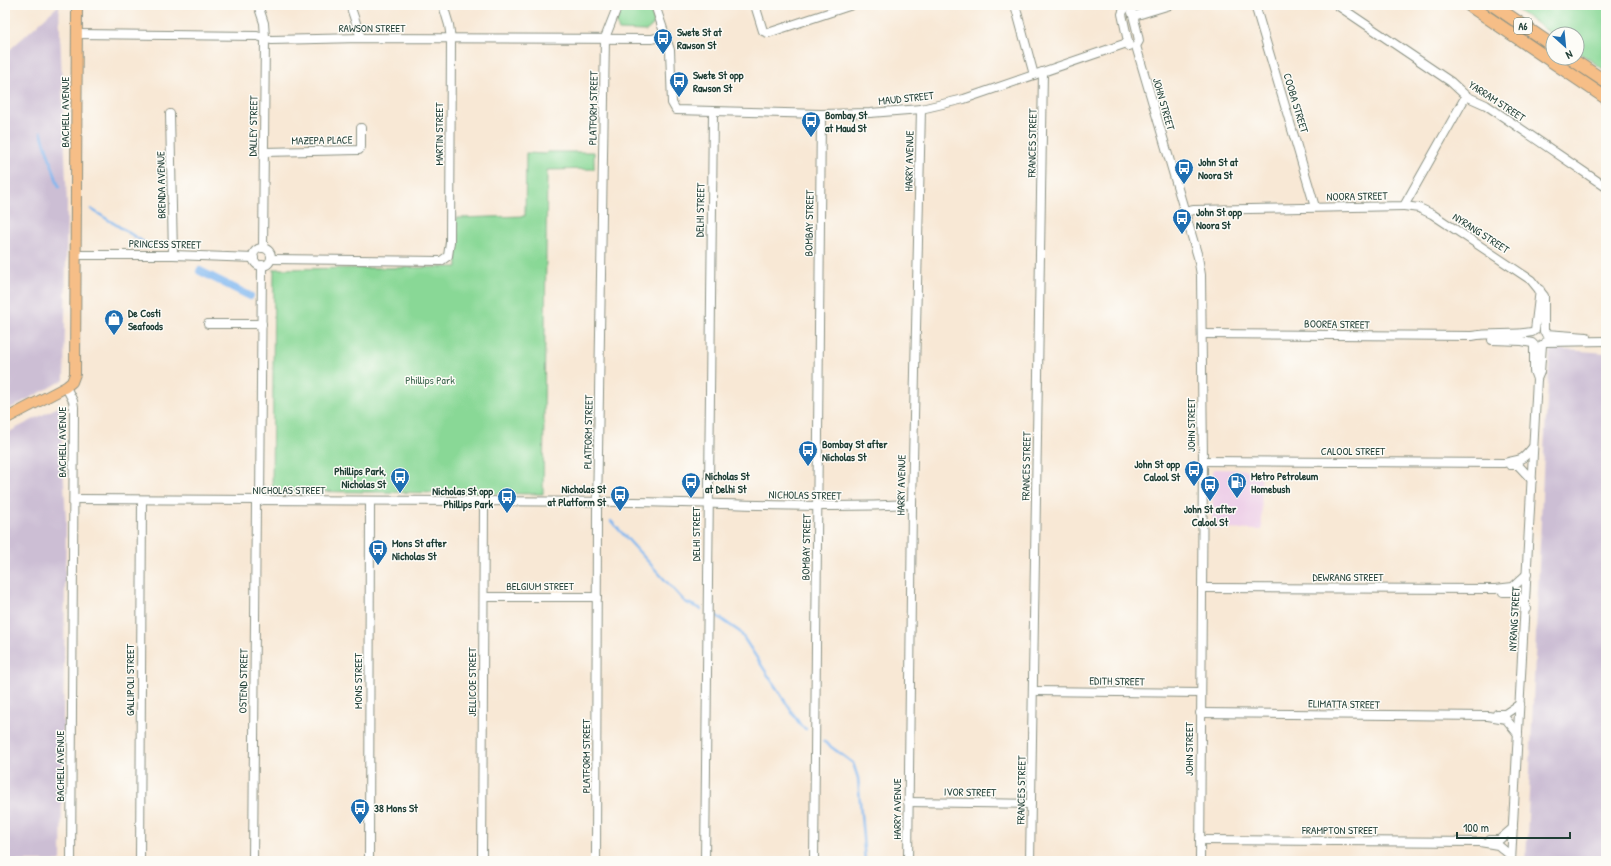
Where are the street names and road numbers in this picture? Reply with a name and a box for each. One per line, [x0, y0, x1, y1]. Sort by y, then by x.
road number: A6 [1514, 18, 1532, 34]
street label: RAWSON STREET [339, 21, 406, 35]
street label: PLATFORM STREET [585, 70, 601, 145]
street label: COOBA STREET [1280, 71, 1312, 135]
street label: BACHELL AVENUE [58, 76, 72, 147]
street label: JOHN STREET [1150, 76, 1178, 133]
street label: YARRAM STREET [1466, 78, 1529, 125]
street label: MAUD STREET [878, 88, 935, 108]
street label: DALLEY STREET [245, 94, 261, 157]
street label: MARTIN STREET [432, 102, 446, 166]
street label: FRANCES STREET [1024, 108, 1040, 179]
street label: HARRY AVENUE [901, 130, 917, 192]
street label: MAZEPA PLACE [291, 132, 353, 148]
street label: BRENDA AVENUE [153, 151, 169, 219]
street label: DELHI STREET [693, 182, 707, 237]
street label: NOORA STREET [1326, 188, 1388, 204]
street label: BOMBAY STREET [801, 189, 817, 256]
street label: NYRANG STREET [1450, 209, 1513, 257]
street label: PRINCESS STREET [129, 236, 202, 252]
street label: BOOREA STREET [1304, 316, 1371, 332]
street label: PLATFORM STREET [580, 394, 596, 469]
street label: JOHN STREET [1184, 397, 1198, 452]
street label: BACHELL AVENUE [55, 406, 69, 477]
street label: FRANCES STREET [1018, 431, 1034, 502]
street label: CALOOL STREET [1321, 444, 1386, 458]
street label: HARRY AVENUE [893, 454, 909, 516]
street label: NICHOLAS STREET [253, 483, 326, 497]
street label: NICHOLAS STREET [768, 487, 842, 503]
street label: DELHI STREET [689, 506, 703, 561]
street label: BOMBAY STREET [798, 513, 814, 580]
street label: DEWRANG STREET [1313, 570, 1384, 584]
street label: BELGIUM STREET [506, 579, 575, 593]
street label: NYRANG STREET [1505, 585, 1523, 652]
street label: GALLIPOLI STREET [123, 643, 137, 716]
street label: JELLICOE STREET [465, 647, 479, 717]
street label: OSTEND STREET [235, 648, 251, 714]
street label: MONS STREET [351, 652, 365, 709]
street label: EDITH STREET [1089, 674, 1146, 688]
street label: ELIMATTA STREET [1308, 696, 1381, 712]
street label: PLATFORM STREET [579, 718, 593, 793]
street label: JOHN STREET [1182, 721, 1196, 776]
street label: BACHELL AVENUE [53, 730, 67, 801]
street label: FRANCES STREET [1013, 755, 1029, 826]
street label: HARRY AVENUE [890, 778, 904, 840]
street label: IVOR STREET [944, 785, 997, 799]
street label: FRAMPTON STREET [1301, 823, 1379, 837]

